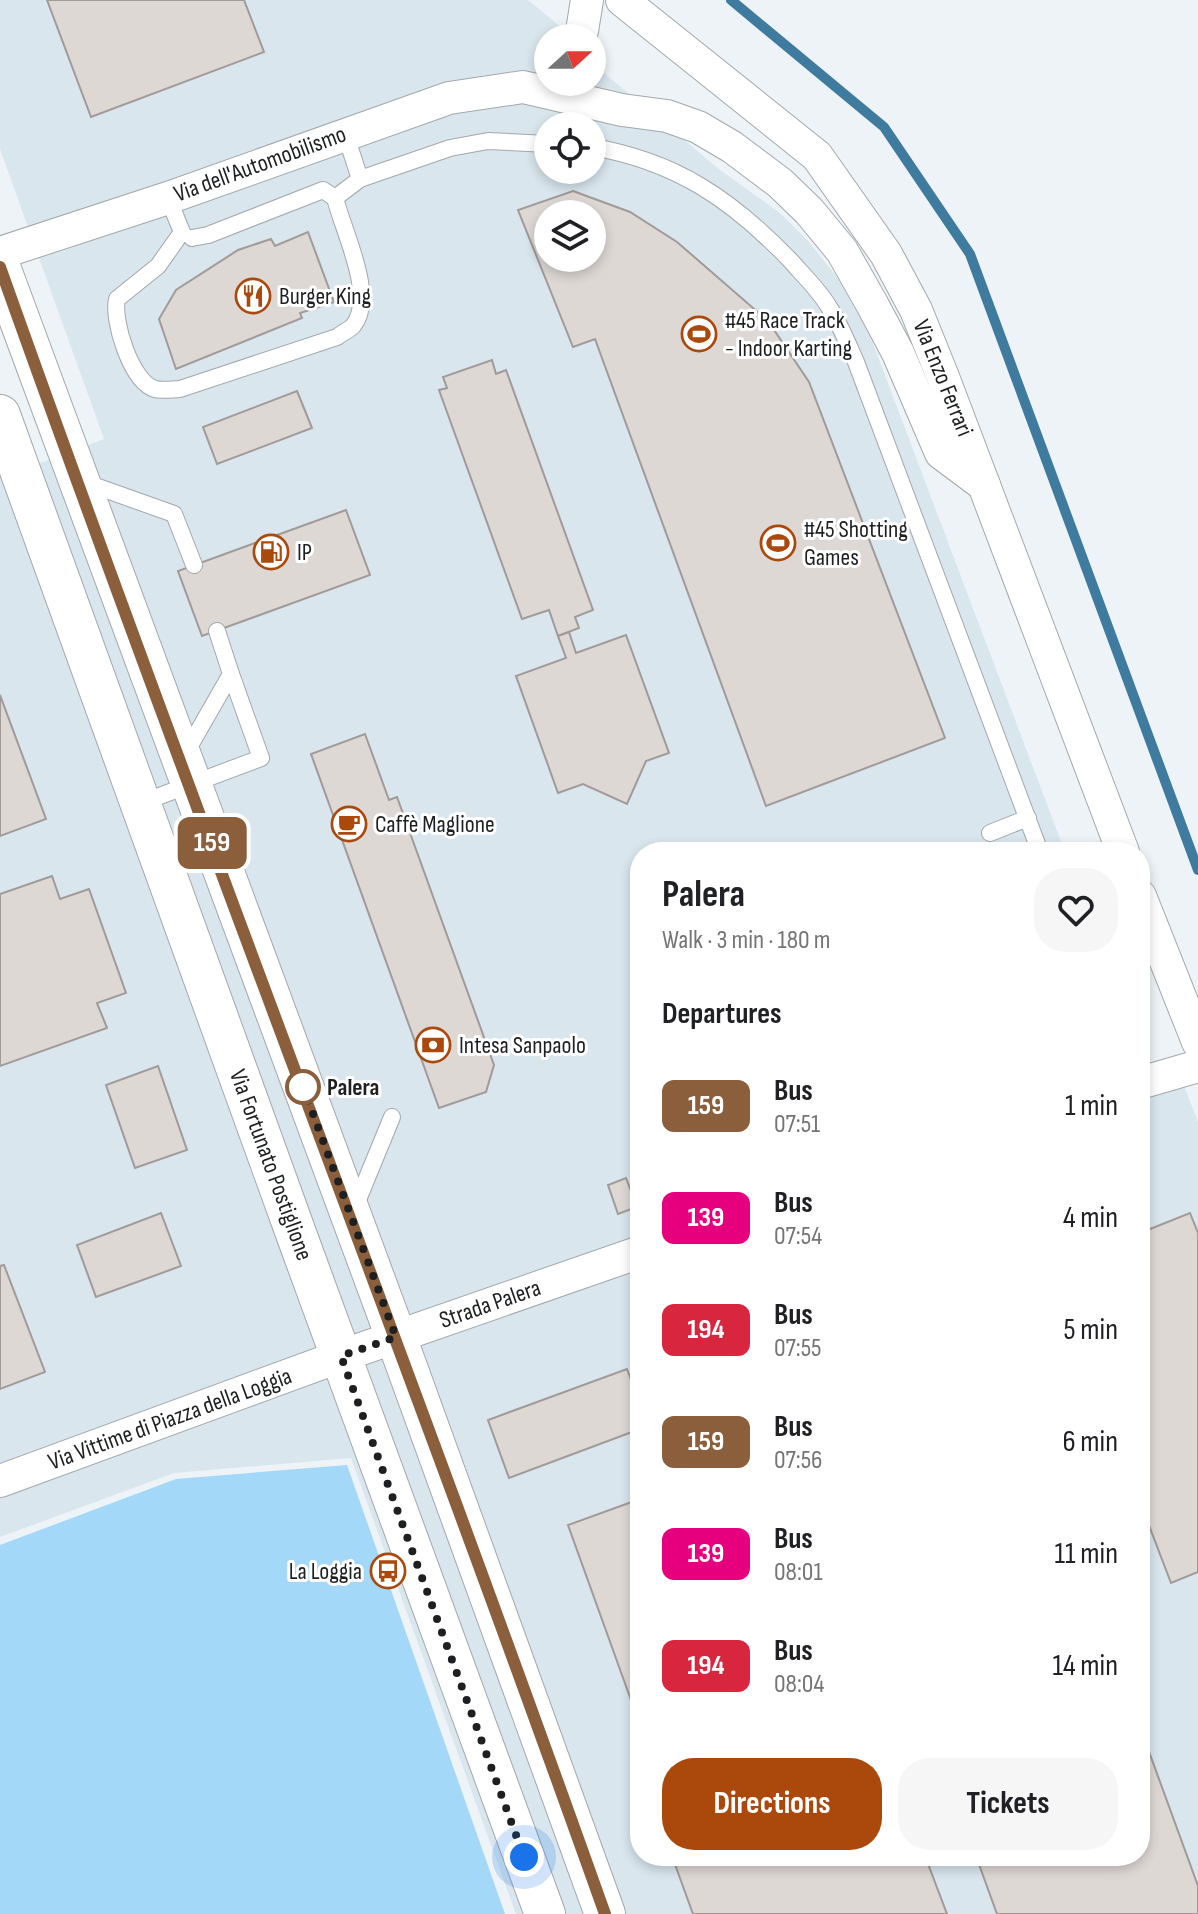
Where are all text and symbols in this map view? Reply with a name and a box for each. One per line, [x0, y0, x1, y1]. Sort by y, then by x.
north arrow [534, 24, 606, 96]
map controls [534, 24, 606, 272]
button: locate [534, 112, 606, 184]
street label: Via dell'Automobilismo [170, 119, 350, 209]
button: layers [534, 200, 606, 272]
restaurant icon: Burger King [234, 277, 272, 315]
place label: Burger King [279, 282, 371, 311]
place label: #45 Race Track - Indoor Karting [725, 306, 852, 363]
sports icon: #45 Race Track - Indoor Karting [680, 315, 718, 353]
street label: Via Enzo Ferrari [907, 316, 979, 440]
place label: #45 Shotting Games [804, 515, 908, 572]
sports icon: #45 Shotting Games [759, 524, 797, 562]
fuel station icon: IP [252, 533, 290, 571]
place label: IP [297, 538, 312, 567]
cafe icon: Caffè Maglione [330, 805, 368, 843]
place label: Caffè Maglione [375, 810, 495, 839]
line badge: 159 [166, 817, 258, 869]
text: 159 [194, 826, 230, 859]
button: heart [1034, 868, 1118, 952]
text: Palera [662, 872, 745, 917]
text: Walk · 3 min · 180 m [662, 925, 830, 956]
text: Departures [662, 996, 782, 1032]
bank icon: Intesa Sanpaolo [414, 1026, 452, 1064]
place label: Intesa Sanpaolo [459, 1031, 586, 1060]
street label: Via Fortunato Postiglione [223, 1065, 319, 1265]
marker: Palera [286, 1070, 320, 1104]
place label: Palera [327, 1073, 379, 1102]
text: Bus [774, 1073, 813, 1109]
text: 1 min [1065, 1088, 1118, 1124]
text: 159 [688, 1089, 724, 1122]
text: 07:51 [774, 1109, 820, 1140]
text: Bus [774, 1185, 813, 1221]
text: 4 min [1063, 1200, 1118, 1236]
text: 139 [688, 1201, 724, 1234]
text: 07:54 [774, 1221, 822, 1252]
street label: Strada Palera [435, 1273, 545, 1335]
text: Bus [774, 1297, 813, 1333]
text: 5 min [1064, 1312, 1118, 1348]
text: 194 [687, 1313, 725, 1346]
text: 07:55 [774, 1333, 822, 1364]
street label: Via Vittime di Piazza della Loggia [44, 1361, 296, 1477]
text: Bus [774, 1409, 813, 1445]
text: 6 min [1062, 1424, 1118, 1460]
text: 159 [688, 1425, 724, 1458]
text: 07:56 [774, 1445, 823, 1476]
text: Bus [774, 1521, 813, 1557]
text: 11 min [1055, 1536, 1118, 1572]
text: 139 [688, 1537, 724, 1570]
bus stop icon: La Loggia [369, 1552, 407, 1590]
place label: La Loggia [289, 1557, 362, 1586]
text: 08:01 [774, 1557, 823, 1588]
text: Bus [774, 1633, 813, 1669]
text: 14 min [1053, 1648, 1118, 1684]
text: 194 [687, 1649, 725, 1682]
text: 08:04 [774, 1669, 824, 1700]
button: Directions [662, 1758, 882, 1850]
button: Tickets [898, 1758, 1118, 1850]
your location [504, 1837, 544, 1877]

